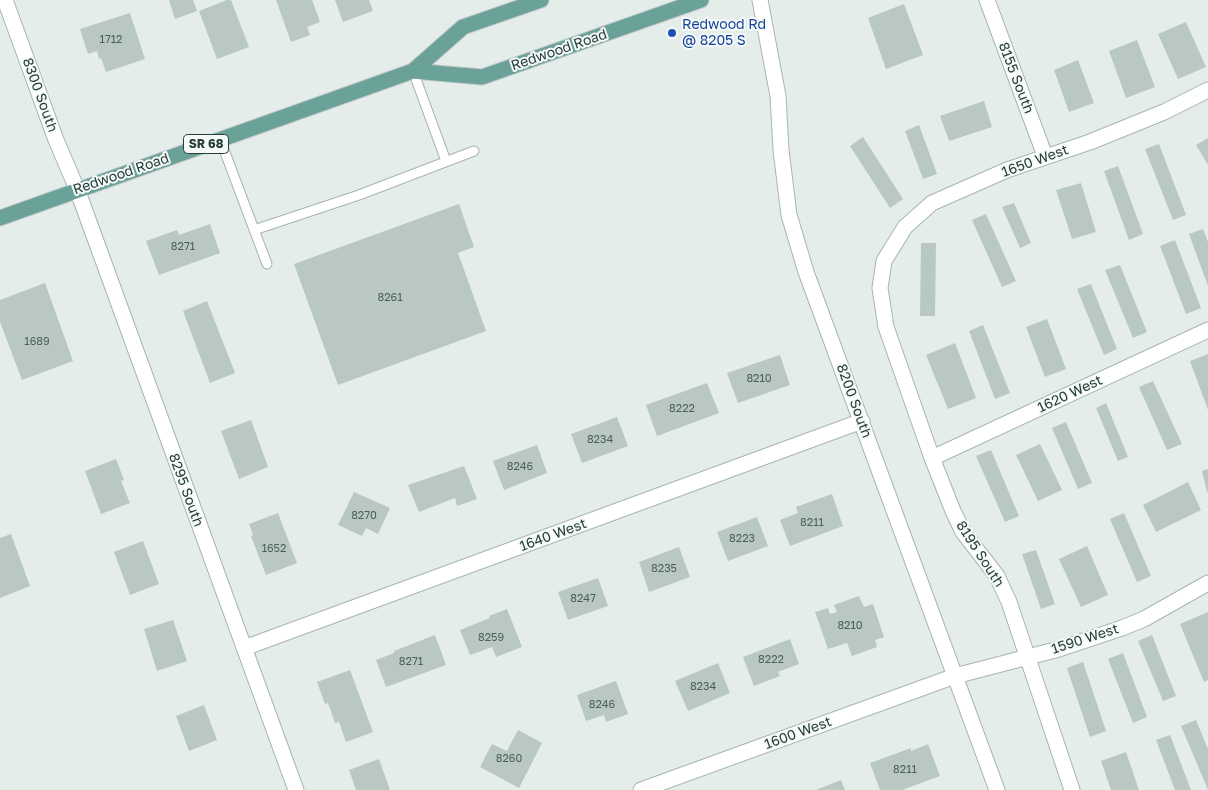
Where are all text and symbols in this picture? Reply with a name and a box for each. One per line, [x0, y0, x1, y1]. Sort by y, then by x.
place label: Redwood Rd @ 8205 S [682, 17, 766, 49]
street label: Redwood Road [509, 26, 609, 74]
marker: Redwood Rd @ 8205 S [666, 27, 678, 39]
house number: 1712 [100, 33, 122, 47]
street label: 8155 South [995, 40, 1037, 116]
street label: 8300 South [19, 56, 61, 134]
road number: SR 68 [184, 134, 228, 154]
street label: 1650 West [999, 141, 1071, 181]
street label: Redwood Road [71, 150, 171, 198]
house number: 8271 [171, 240, 195, 254]
house number: 8261 [377, 291, 403, 305]
house number: 1689 [24, 335, 50, 349]
street label: 8200 South [833, 362, 875, 440]
house number: 8210 [746, 372, 772, 386]
street label: 1620 West [1035, 372, 1105, 416]
house number: 8222 [669, 402, 695, 416]
house number: 8234 [587, 433, 613, 447]
street label: 8295 South [165, 451, 207, 529]
house number: 8246 [507, 460, 533, 474]
house number: 8270 [351, 509, 377, 523]
street label: 1640 West [517, 515, 589, 555]
house number: 8211 [800, 516, 824, 530]
street label: 8195 South [952, 518, 1008, 590]
house number: 8223 [729, 532, 755, 546]
house number: 1652 [262, 542, 286, 556]
house number: 8235 [651, 562, 677, 576]
house number: 8247 [570, 592, 596, 606]
house number: 8210 [837, 619, 863, 633]
street label: 1590 West [1049, 620, 1121, 658]
house number: 8259 [478, 631, 504, 645]
house number: 8222 [758, 653, 784, 667]
house number: 8271 [399, 655, 423, 669]
house number: 8234 [690, 680, 716, 694]
house number: 8246 [589, 698, 615, 712]
street label: 1600 West [762, 713, 834, 753]
house number: 8260 [496, 752, 522, 766]
house number: 8211 [893, 763, 917, 777]

